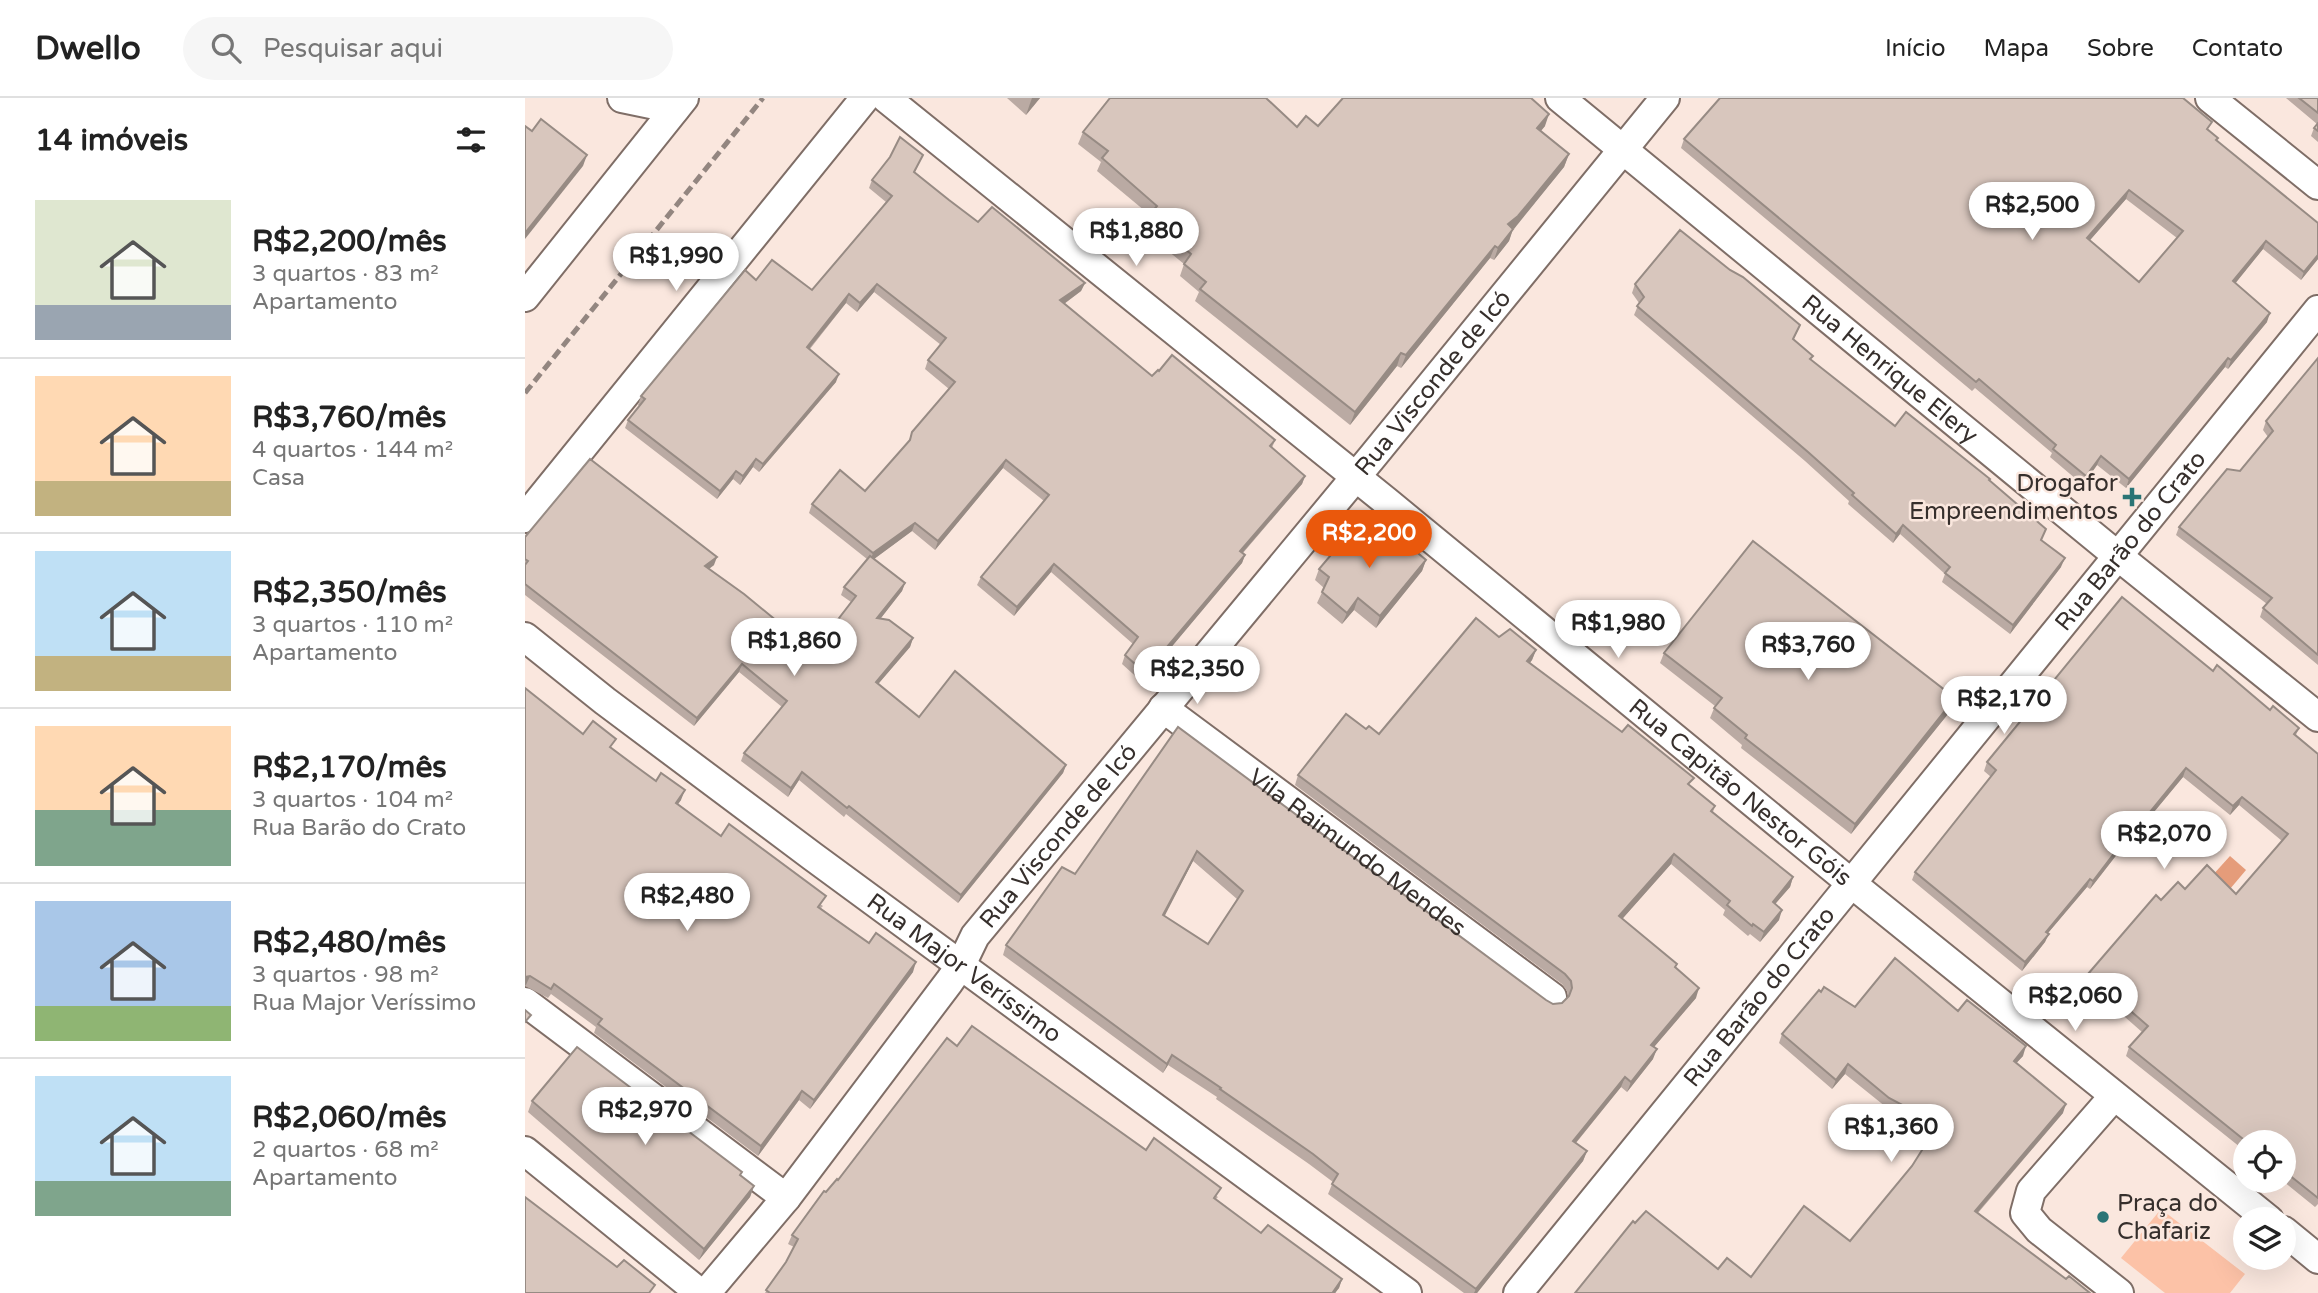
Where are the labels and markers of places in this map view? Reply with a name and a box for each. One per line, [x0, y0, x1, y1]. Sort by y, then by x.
pin: R$2,500 [1967, 183, 2097, 242]
pin: R$1,880 [1071, 208, 1201, 268]
pin: R$1,990 [611, 234, 741, 293]
place label: Drogafor Empreendimentos [1909, 469, 2119, 526]
marker: Drogafor Empreendimentos [2124, 489, 2140, 505]
pin: R$2,200 [1304, 510, 1434, 570]
pin: R$1,980 [1553, 601, 1683, 660]
pin: R$1,860 [729, 618, 859, 678]
pin: R$3,760 [1743, 622, 1873, 682]
pin: R$2,350 [1132, 646, 1262, 706]
pin: R$2,170 [1939, 676, 2069, 736]
pin: R$2,070 [2099, 812, 2229, 871]
pin: R$2,480 [622, 874, 752, 933]
pin: R$2,060 [2010, 974, 2140, 1033]
pin: R$2,970 [580, 1088, 710, 1147]
pin: R$1,360 [1826, 1104, 1956, 1164]
place label: Praça do Chafariz [2117, 1189, 2218, 1246]
marker: Praça do Chafariz [2095, 1209, 2111, 1225]

